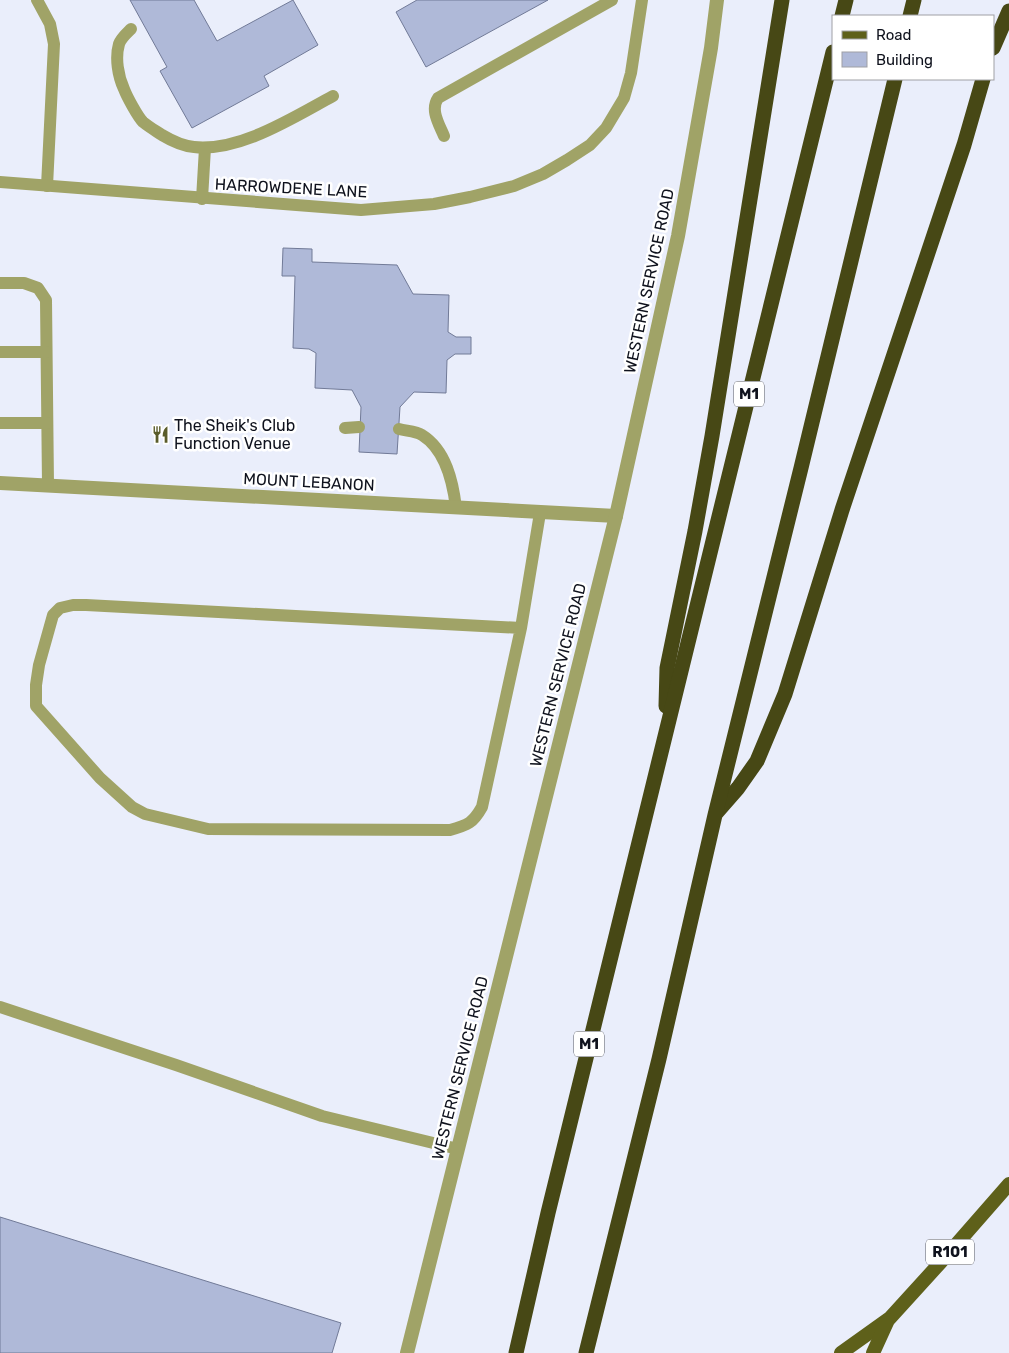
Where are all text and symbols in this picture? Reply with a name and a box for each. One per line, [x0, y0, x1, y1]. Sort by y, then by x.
legend [832, 15, 994, 80]
text: Road [876, 26, 912, 44]
text: Building [876, 51, 933, 69]
street label: HARROWDENE LANE [214, 175, 368, 201]
street label: WESTERN SERVICE ROAD [620, 187, 678, 375]
road number: M1 [734, 382, 764, 406]
place label: The Sheik's Club Function Venue [174, 416, 295, 453]
restaurant icon: The Sheik's Club Function Venue [150, 424, 170, 444]
street label: MOUNT LEBANON [243, 469, 375, 495]
street label: WESTERN SERVICE ROAD [526, 581, 590, 769]
street label: WESTERN SERVICE ROAD [428, 974, 492, 1162]
road number: M1 [574, 1032, 604, 1056]
road number: R101 [926, 1240, 974, 1264]

